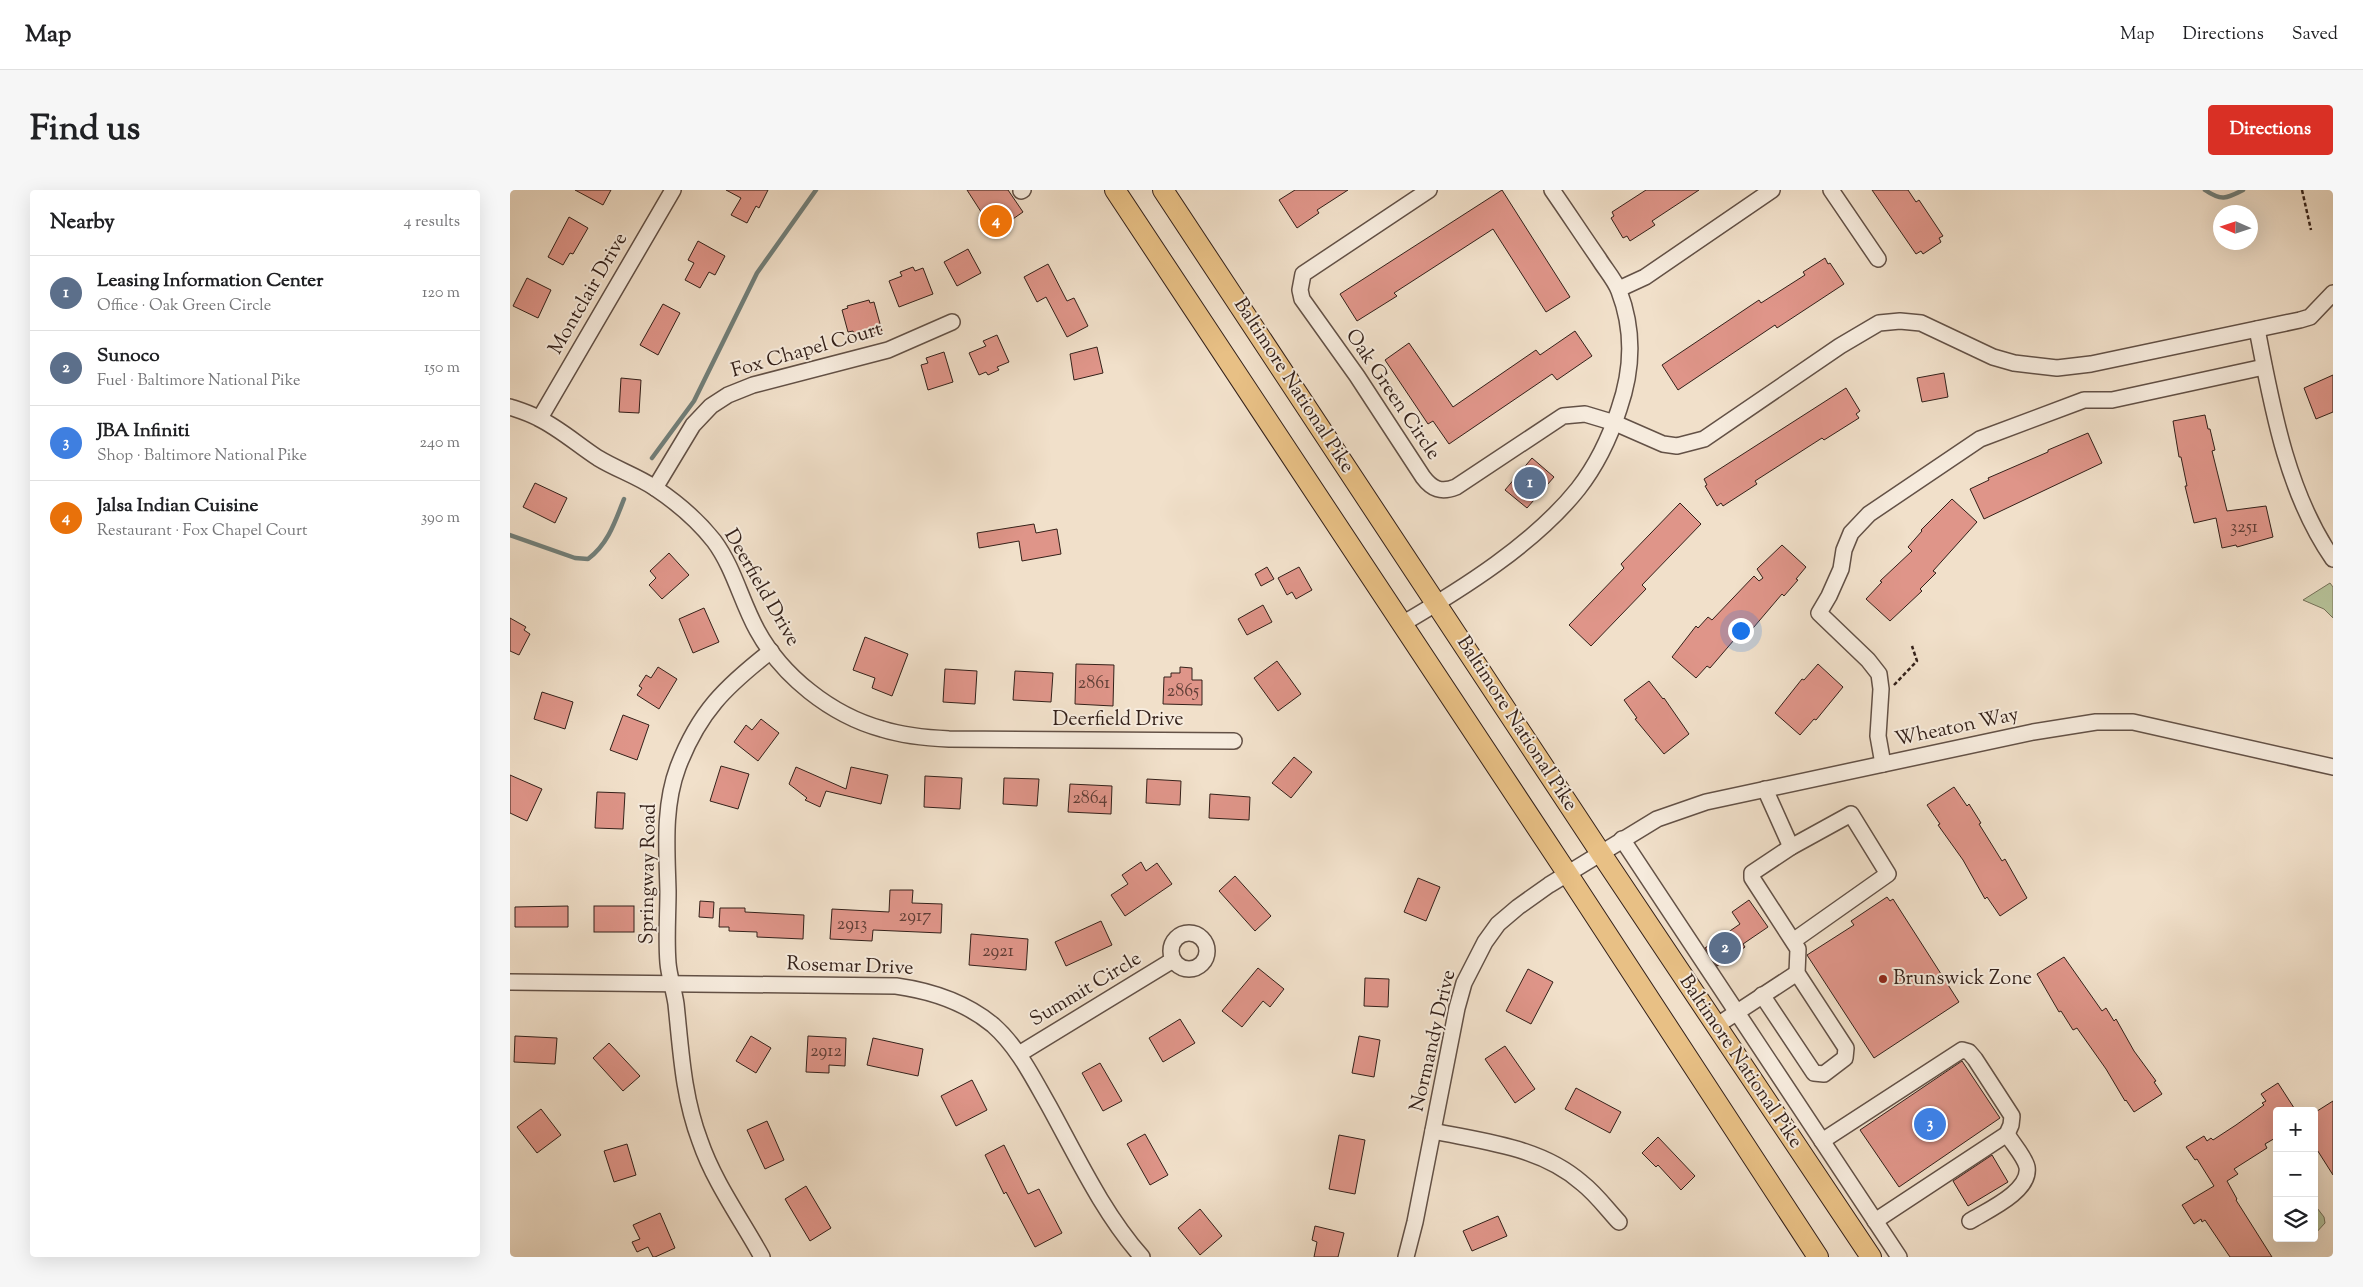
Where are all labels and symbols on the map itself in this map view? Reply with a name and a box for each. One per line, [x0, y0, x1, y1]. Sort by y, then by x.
pin: 4 [980, 202, 1012, 240]
north arrow [2213, 205, 2258, 250]
street label: Montclair Drive [542, 228, 636, 360]
street label: Baltimore National Pike [1225, 293, 1361, 479]
street label: Fox Chapel Court [728, 315, 886, 386]
street label: Oak Green Circle [1337, 324, 1447, 466]
pin: 1 [1514, 464, 1546, 502]
house number: 3251 [2230, 515, 2258, 541]
street label: Deerfield Drive [716, 524, 806, 652]
your location [1728, 618, 1754, 644]
street label: Baltimore National Pike [1448, 631, 1584, 817]
house number: 2861 [1078, 671, 1110, 697]
house number: 2865 [1167, 679, 1199, 705]
street label: Wheaton Way [1892, 701, 2022, 755]
street label: Deerfield Drive [1052, 706, 1184, 735]
house number: 2864 [1072, 786, 1108, 812]
street label: Springway Road [633, 803, 665, 945]
house number: 2917 [899, 904, 931, 930]
house number: 2913 [837, 912, 867, 938]
pin: 2 [1709, 929, 1741, 967]
house number: 2921 [982, 939, 1014, 965]
street label: Summit Circle [1025, 945, 1147, 1035]
street label: Rosemar Drive [786, 950, 914, 984]
place label: Brunswick Zone [1893, 965, 2032, 994]
street label: Normandy Drive [1404, 967, 1464, 1115]
street label: Baltimore National Pike [1671, 969, 1809, 1155]
marker: Brunswick Zone [1877, 973, 1889, 985]
house number: 2912 [810, 1039, 842, 1065]
pin: 3 [1914, 1105, 1946, 1143]

